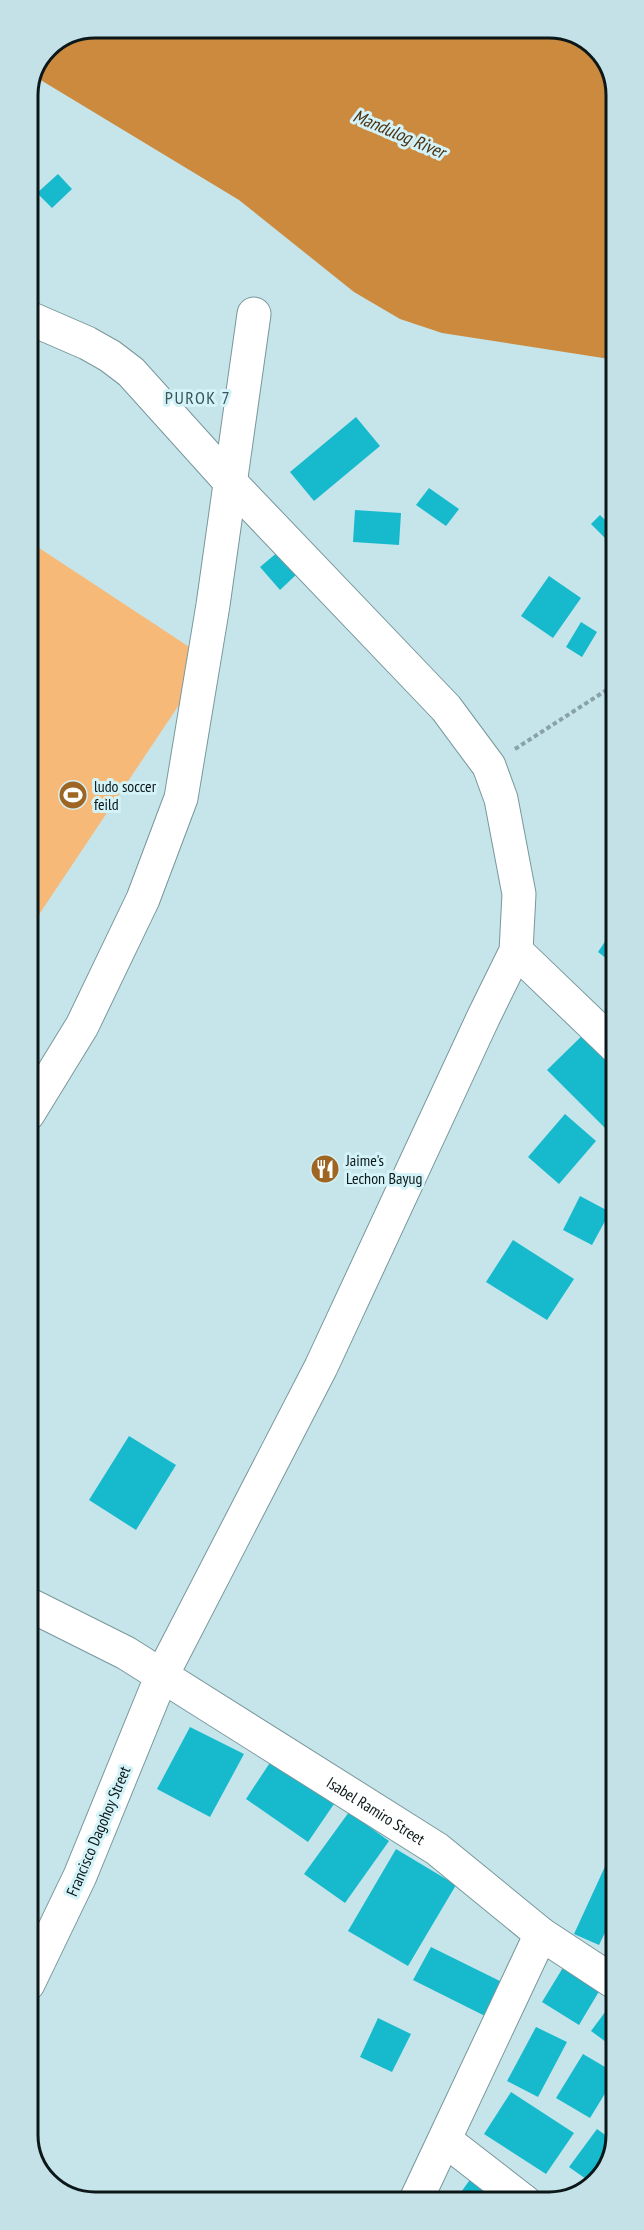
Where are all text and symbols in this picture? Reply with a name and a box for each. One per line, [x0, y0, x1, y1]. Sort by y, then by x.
water label: Mandulog River [350, 104, 451, 164]
district label: PUROK 7 [165, 386, 231, 409]
place label: ludo soccer feild [94, 776, 157, 814]
sports icon: ludo soccer feild [57, 779, 89, 811]
place label: Jaime's Lechon Bayug [345, 1150, 422, 1188]
restaurant icon: Jaime's Lechon Bayug [309, 1153, 341, 1185]
street label: Francisco Dagohoy Street [62, 1762, 135, 1899]
street label: Isabel Ramiro Street [323, 1772, 429, 1849]

